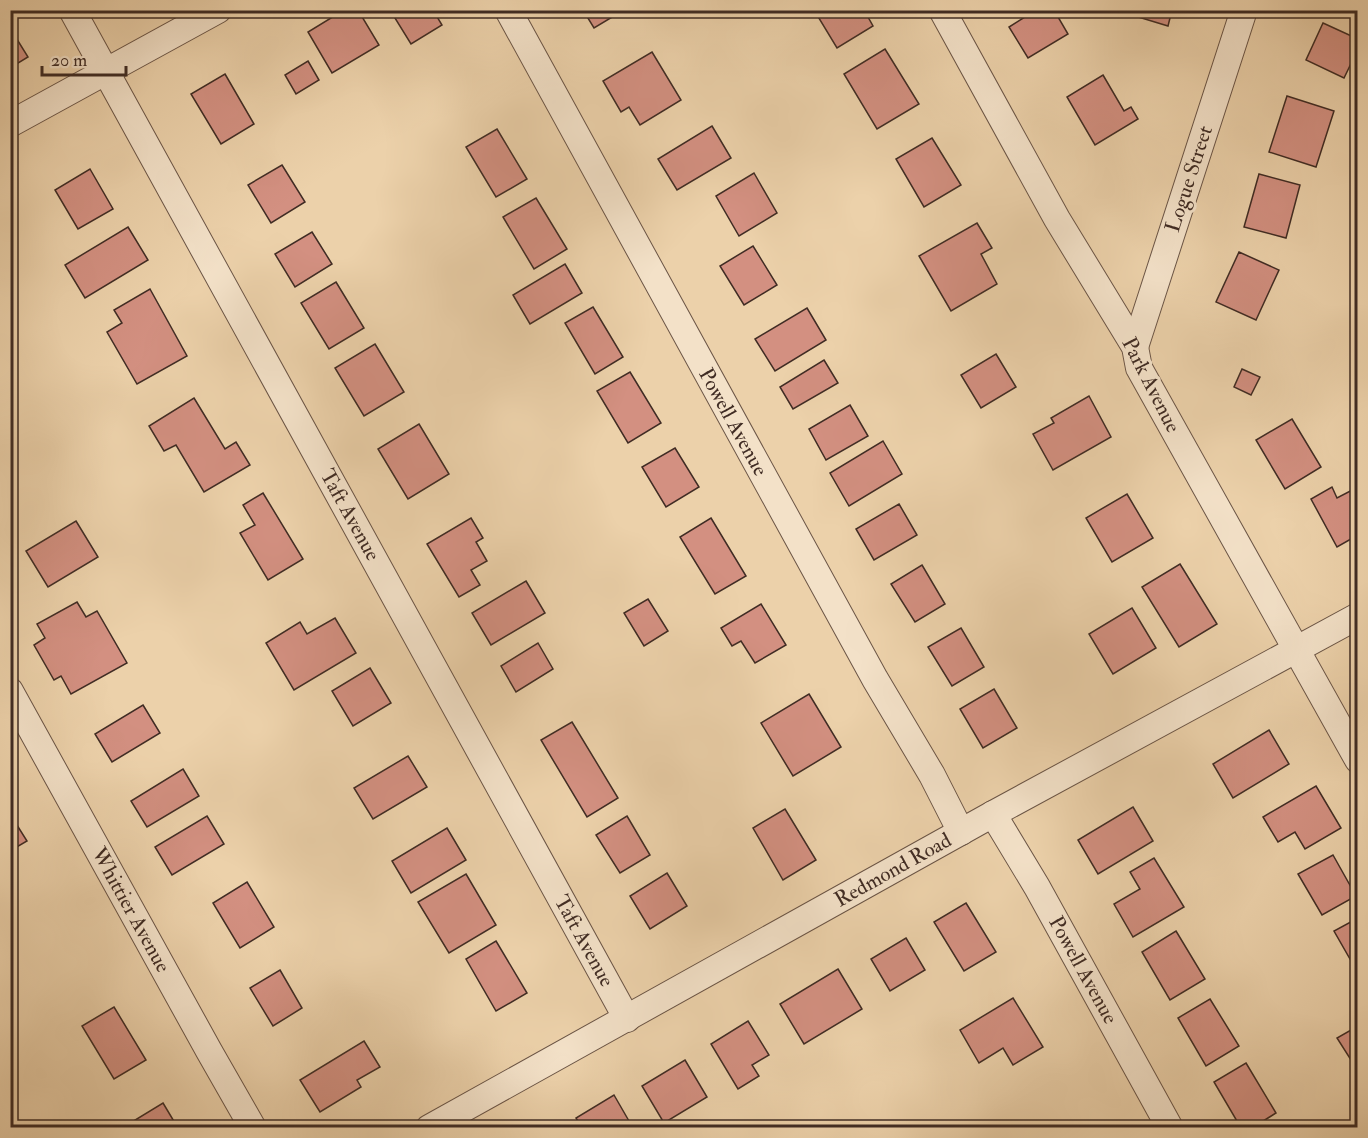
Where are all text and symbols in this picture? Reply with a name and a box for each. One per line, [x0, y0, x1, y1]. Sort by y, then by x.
scale bar [42, 39, 126, 77]
text: 20 m [51, 49, 87, 72]
street label: Logue Street [1159, 122, 1219, 236]
street label: Park Avenue [1115, 333, 1187, 437]
street label: Powell Avenue [692, 363, 774, 481]
street label: Taft Avenue [314, 464, 386, 566]
street label: Redmond Road [830, 826, 957, 913]
street label: Whittier Avenue [85, 842, 177, 978]
street label: Taft Avenue [548, 890, 620, 992]
street label: Powell Avenue [1042, 911, 1124, 1029]

